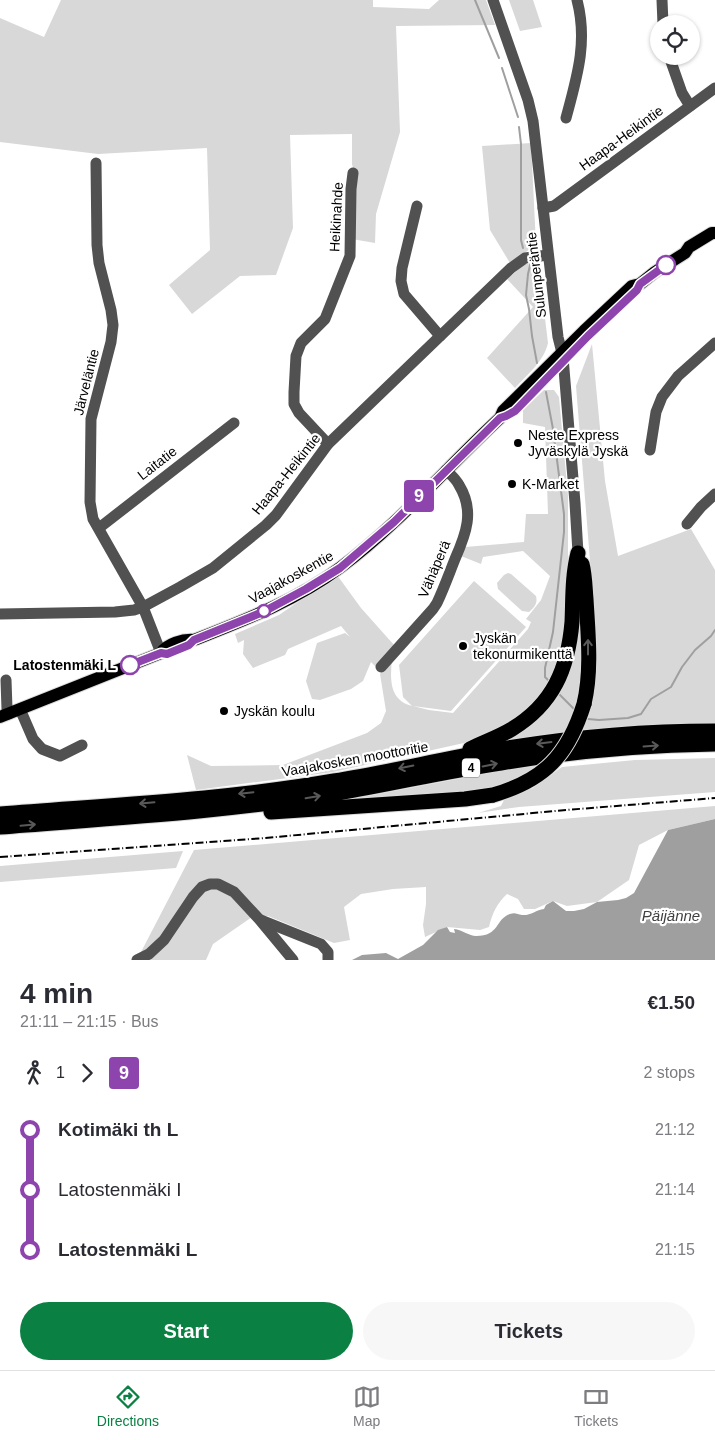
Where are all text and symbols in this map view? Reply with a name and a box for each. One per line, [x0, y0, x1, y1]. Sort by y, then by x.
map controls [650, 15, 700, 65]
button: locate [650, 15, 700, 65]
street label: Haapa-Heikintie [576, 102, 666, 174]
street label: Heikinahde [326, 181, 346, 252]
street label: Sulunperäntie [523, 231, 549, 319]
unlabelled marker [656, 255, 676, 275]
street label: Järveläntie [70, 347, 102, 417]
place label: Neste Express Jyväskylä Jyskä [528, 427, 629, 459]
street label: Haapa-Heikintie [248, 430, 324, 518]
marker: Neste Express Jyväskylä Jyskä [512, 437, 524, 449]
street label: Laitatie [134, 443, 180, 483]
place label: K-Market [522, 476, 579, 492]
marker: K-Market [506, 478, 518, 490]
line badge: 9 [403, 480, 435, 512]
text: 9 [414, 486, 424, 506]
street label: Vähäperä [415, 538, 453, 600]
street label: Vaajakoskentie [246, 547, 336, 607]
unlabelled marker [257, 604, 271, 618]
place label: Jyskän tekonurmikenttä [473, 630, 573, 662]
one-way arrow [583, 639, 593, 656]
marker: Jyskän tekonurmikenttä [457, 640, 469, 652]
marker: Latostenmäki L [120, 655, 140, 675]
place label: Latostenmäki L [13, 657, 116, 673]
place label: Jyskän koulu [234, 703, 315, 719]
marker: Jyskän koulu [218, 705, 230, 717]
street label: Vaajakosken moottoritie [281, 738, 430, 780]
one-way arrow [537, 738, 553, 748]
one-way arrow [643, 741, 659, 751]
road number: 4 [462, 758, 480, 778]
one-way arrow [481, 759, 497, 769]
one-way arrow [398, 763, 414, 772]
one-way arrow [238, 789, 254, 798]
one-way arrow [304, 792, 320, 802]
one-way arrow [140, 798, 156, 808]
one-way arrow [19, 820, 35, 830]
water label: Päijänne [642, 907, 700, 924]
text: 4 min [20, 978, 93, 1009]
text: €1.50 [647, 992, 695, 1013]
text: 21:11 – 21:15 · Bus [20, 1013, 158, 1030]
icon: walk [20, 1059, 48, 1087]
icon: forward [73, 1059, 101, 1087]
text: 9 [119, 1063, 129, 1083]
text: 1 [56, 1064, 65, 1081]
text: 2 stops [643, 1064, 695, 1081]
text: Kotimäki th L [58, 1119, 178, 1140]
text: 21:12 [655, 1121, 695, 1138]
text: Latostenmäki I [58, 1179, 182, 1200]
text: 21:14 [655, 1181, 695, 1198]
text: Latostenmäki L [58, 1239, 197, 1260]
text: 21:15 [655, 1241, 695, 1258]
button: Start [20, 1302, 353, 1360]
button: Tickets [363, 1302, 695, 1360]
tab: Directions [97, 1383, 159, 1429]
tab: Map [353, 1383, 381, 1429]
tab: Tickets [574, 1383, 618, 1429]

